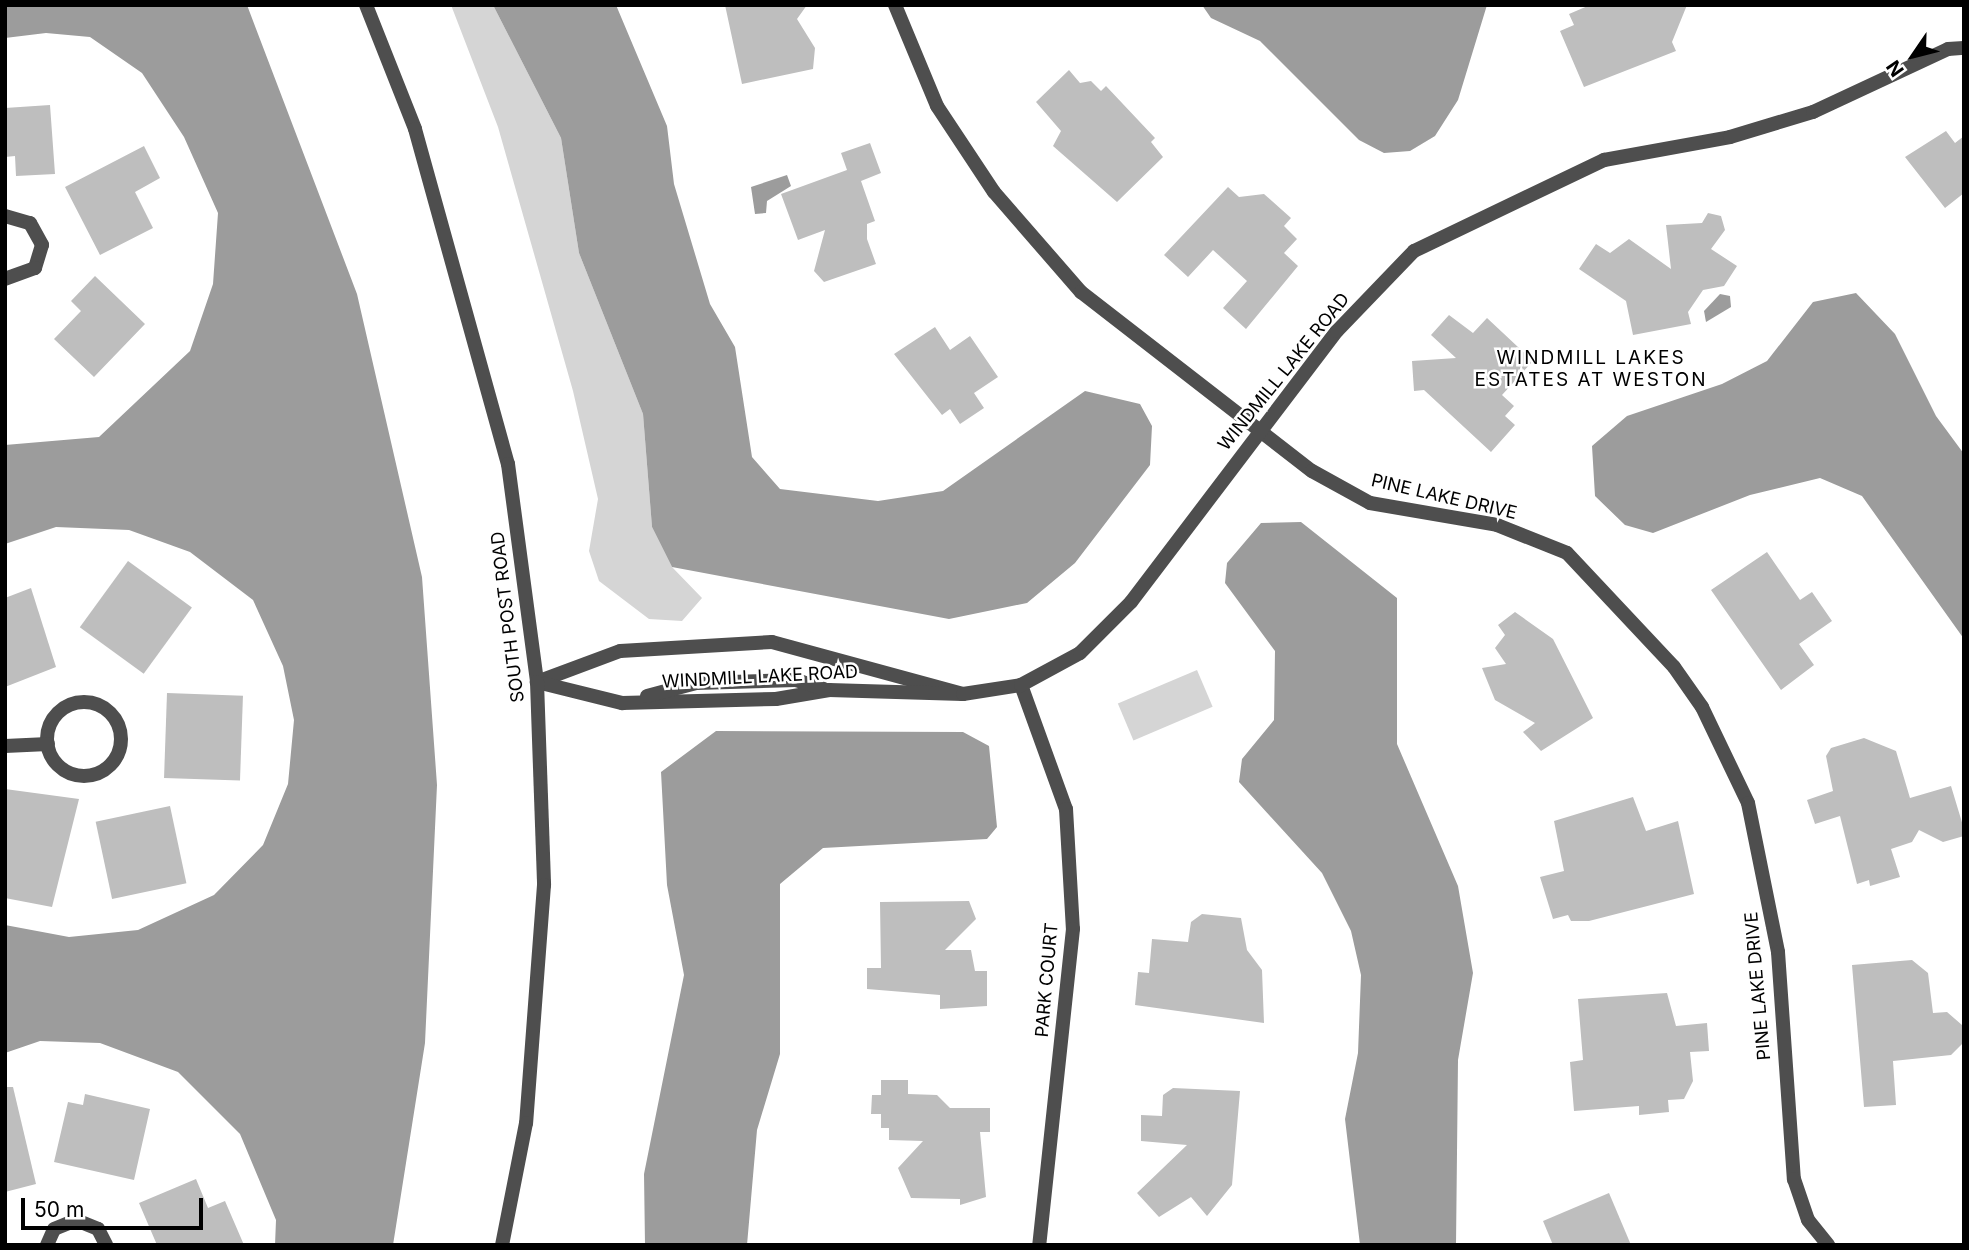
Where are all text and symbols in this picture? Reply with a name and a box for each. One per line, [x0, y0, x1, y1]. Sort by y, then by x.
north arrow [1878, 21, 1948, 91]
text: N [1882, 56, 1909, 81]
street label: WINDMILL LAKE ROAD [1214, 289, 1354, 455]
district label: WINDMILL LAKES ESTATES AT WESTON [1477, 347, 1705, 391]
street label: PINE LAKE DRIVE [1369, 470, 1519, 524]
street label: SOUTH POST ROAD [487, 530, 529, 704]
street label: WINDMILL LAKE ROAD [661, 661, 859, 693]
street label: PINE LAKE DRIVE [1741, 911, 1775, 1061]
street label: PARK COURT [1031, 922, 1063, 1038]
scale bar [24, 1184, 206, 1228]
text: 50 m [34, 1197, 84, 1222]

